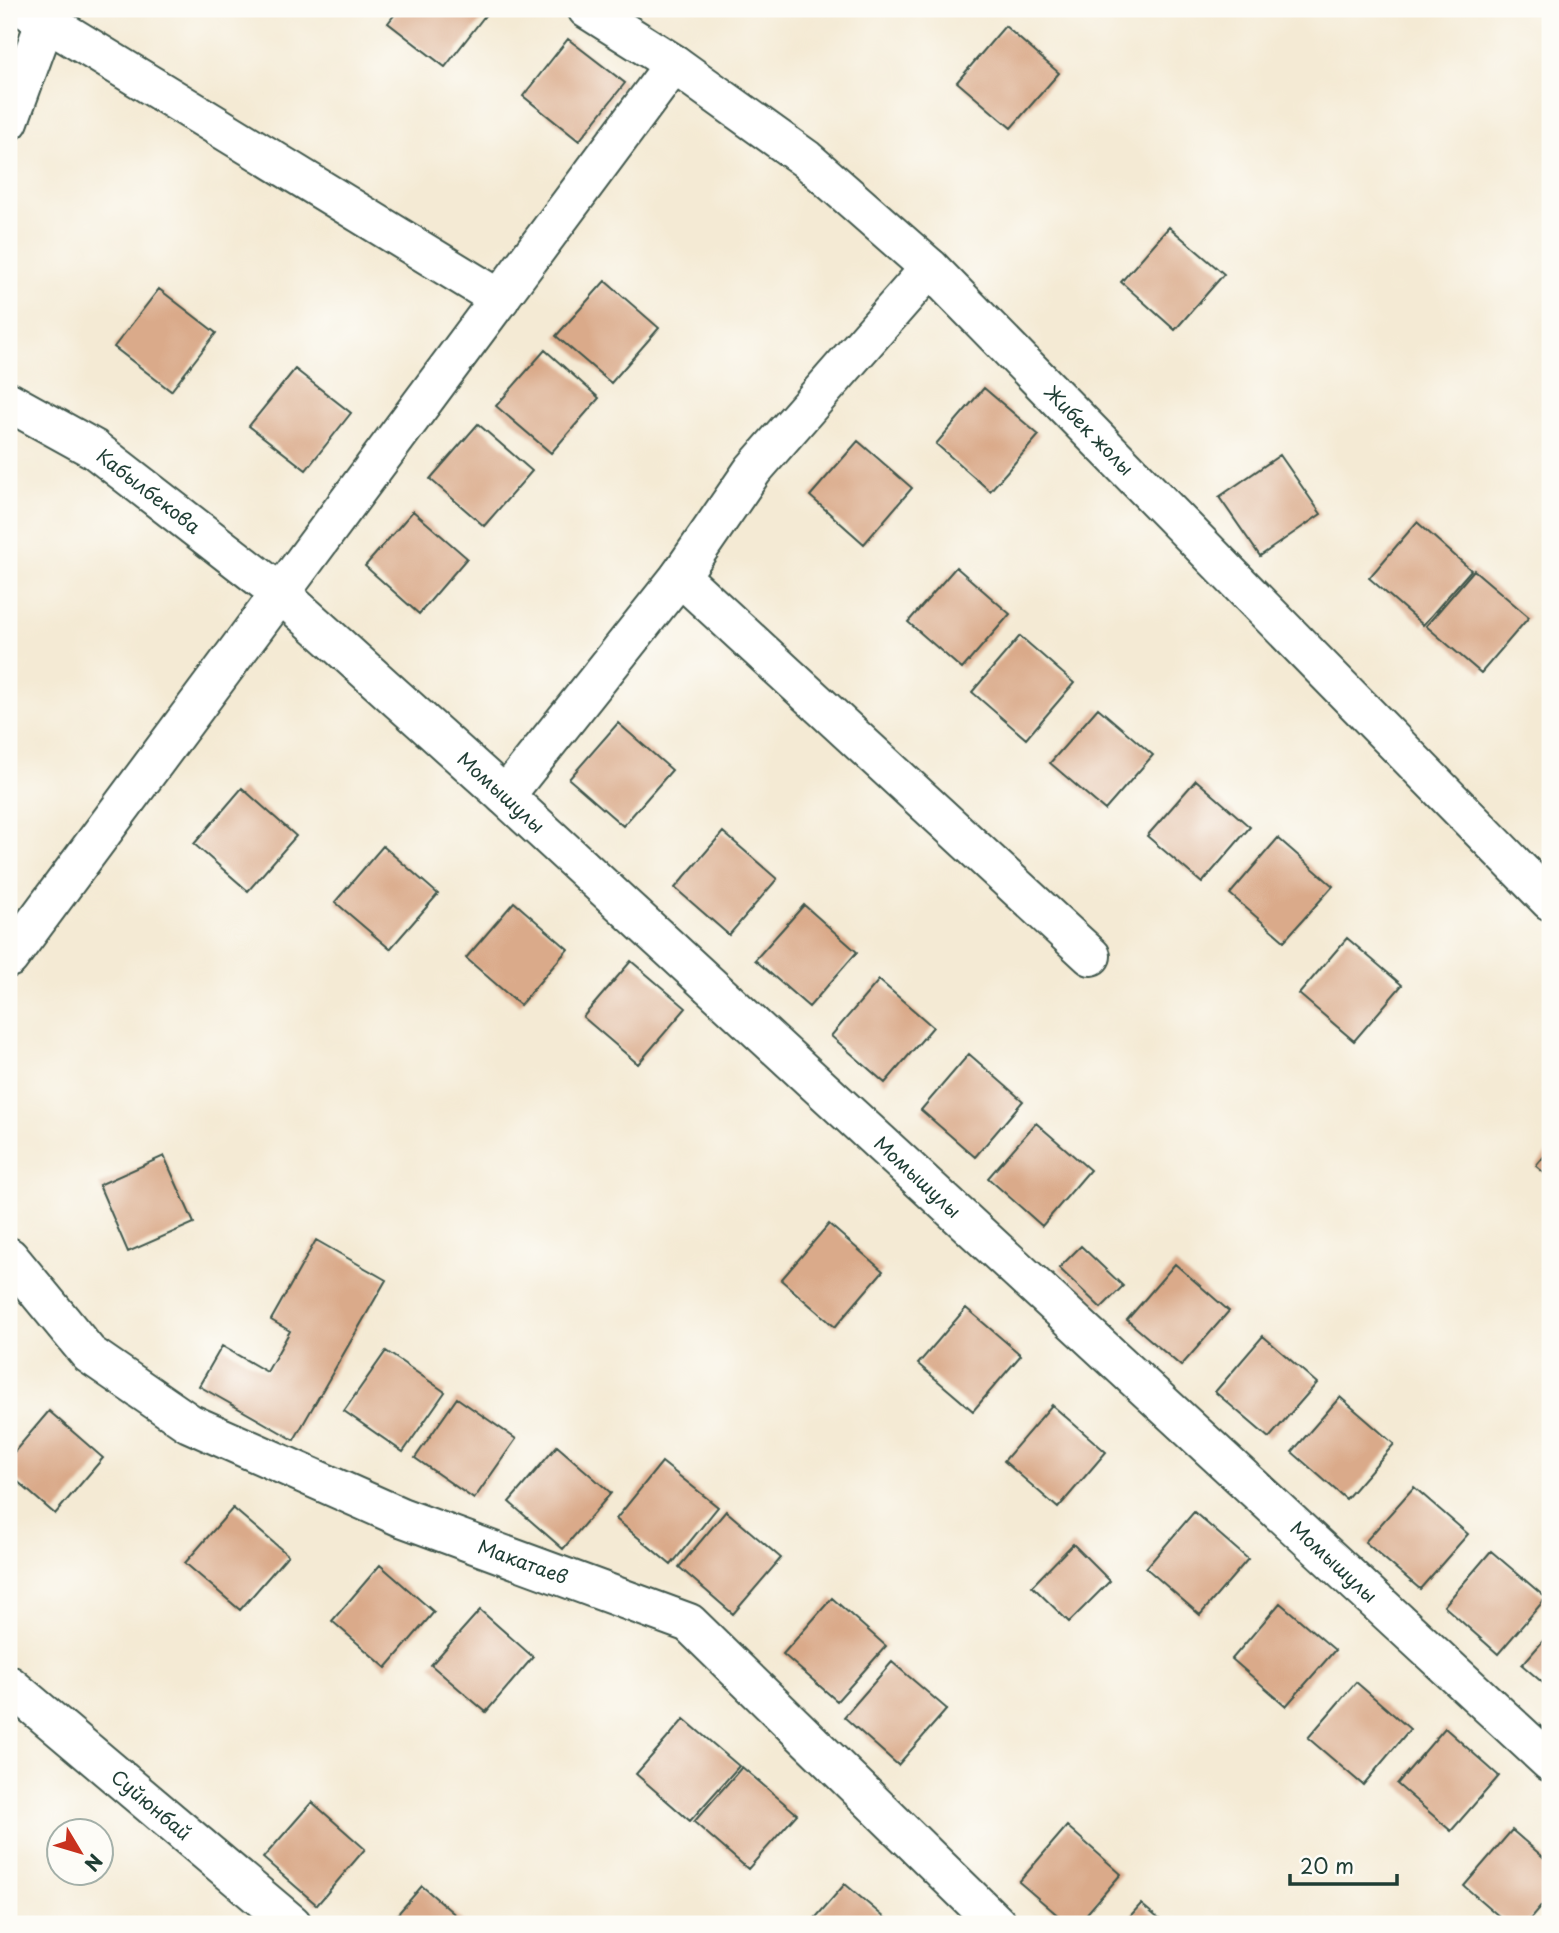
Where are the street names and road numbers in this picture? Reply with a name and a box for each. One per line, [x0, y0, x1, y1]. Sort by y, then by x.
street label: Жибек жолы [1039, 378, 1141, 481]
street label: Кабылбекова [91, 441, 207, 540]
street label: Момышулы [452, 745, 551, 839]
street label: Момышулы [868, 1129, 968, 1224]
street label: Момышулы [1285, 1514, 1384, 1609]
street label: Макатаев [474, 1532, 572, 1590]
street label: Суйюнбай [106, 1762, 198, 1846]

